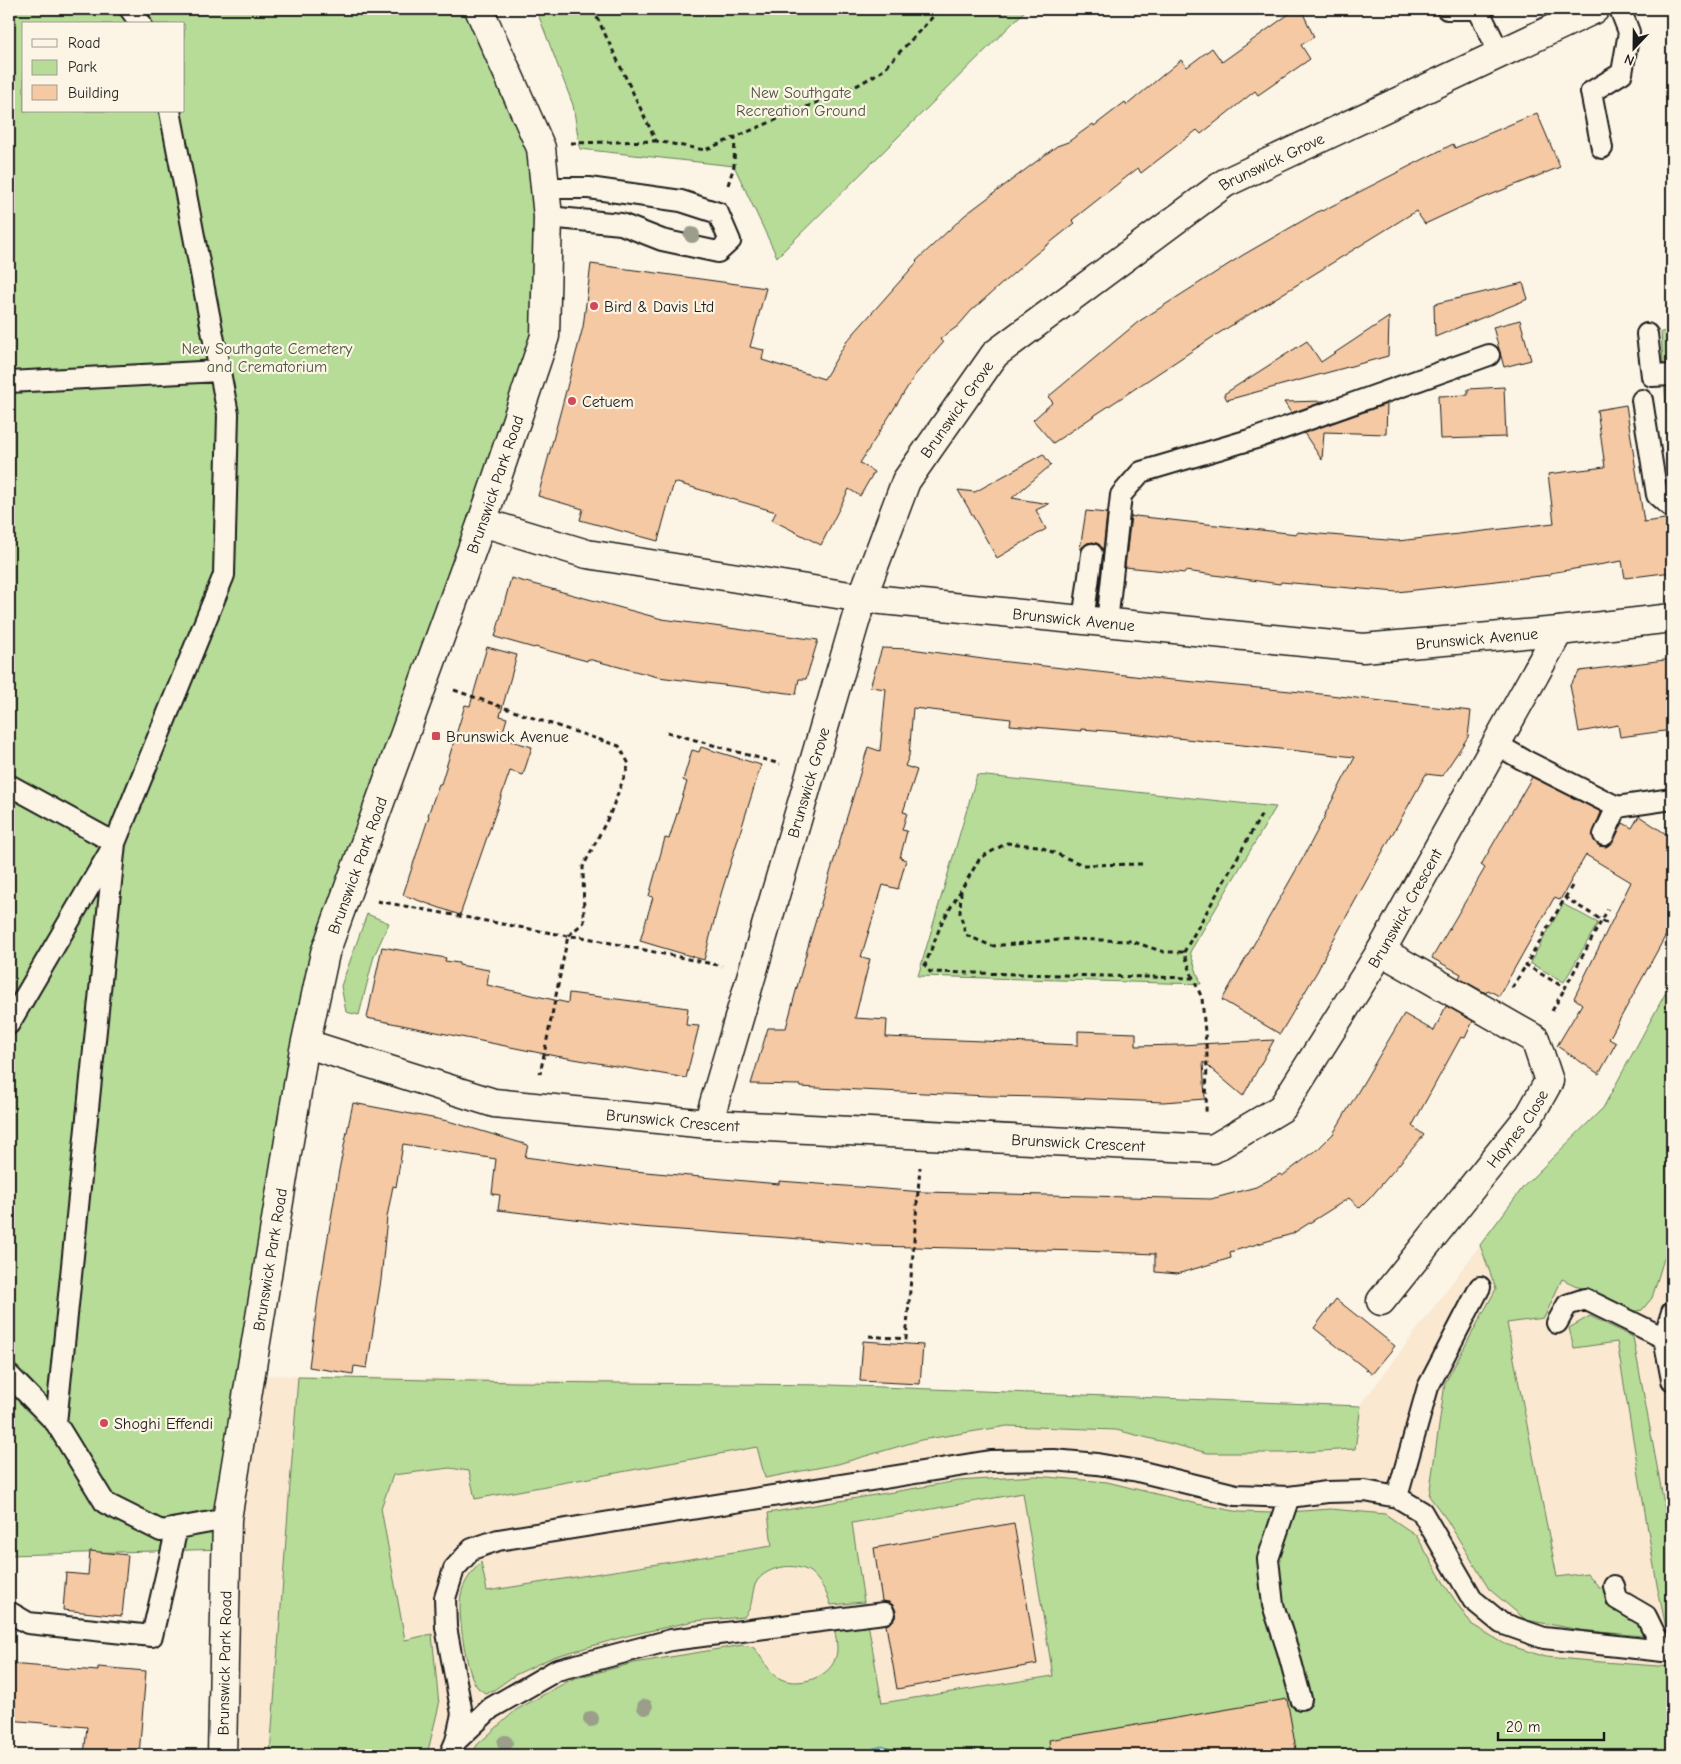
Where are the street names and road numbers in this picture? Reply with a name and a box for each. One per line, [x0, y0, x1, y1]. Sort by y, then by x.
street label: Brunswick Grove [1215, 130, 1327, 195]
street label: Brunswick Grove [917, 358, 997, 462]
street label: Brunswick Park Road [463, 413, 527, 556]
street label: Brunswick Avenue [1012, 605, 1136, 635]
street label: Brunswick Avenue [1415, 625, 1539, 653]
street label: Brunswick Grove [784, 725, 834, 840]
street label: Brunswick Park Road [325, 795, 391, 937]
street label: Brunswick Crescent [1365, 845, 1446, 971]
street label: Haynes Close [1483, 1087, 1552, 1172]
street label: Brunswick Crescent [605, 1106, 740, 1136]
street label: Brunswick Crescent [1011, 1131, 1146, 1156]
street label: Brunswick Park Road [250, 1187, 291, 1332]
street label: Brunswick Park Road [214, 1591, 235, 1736]

